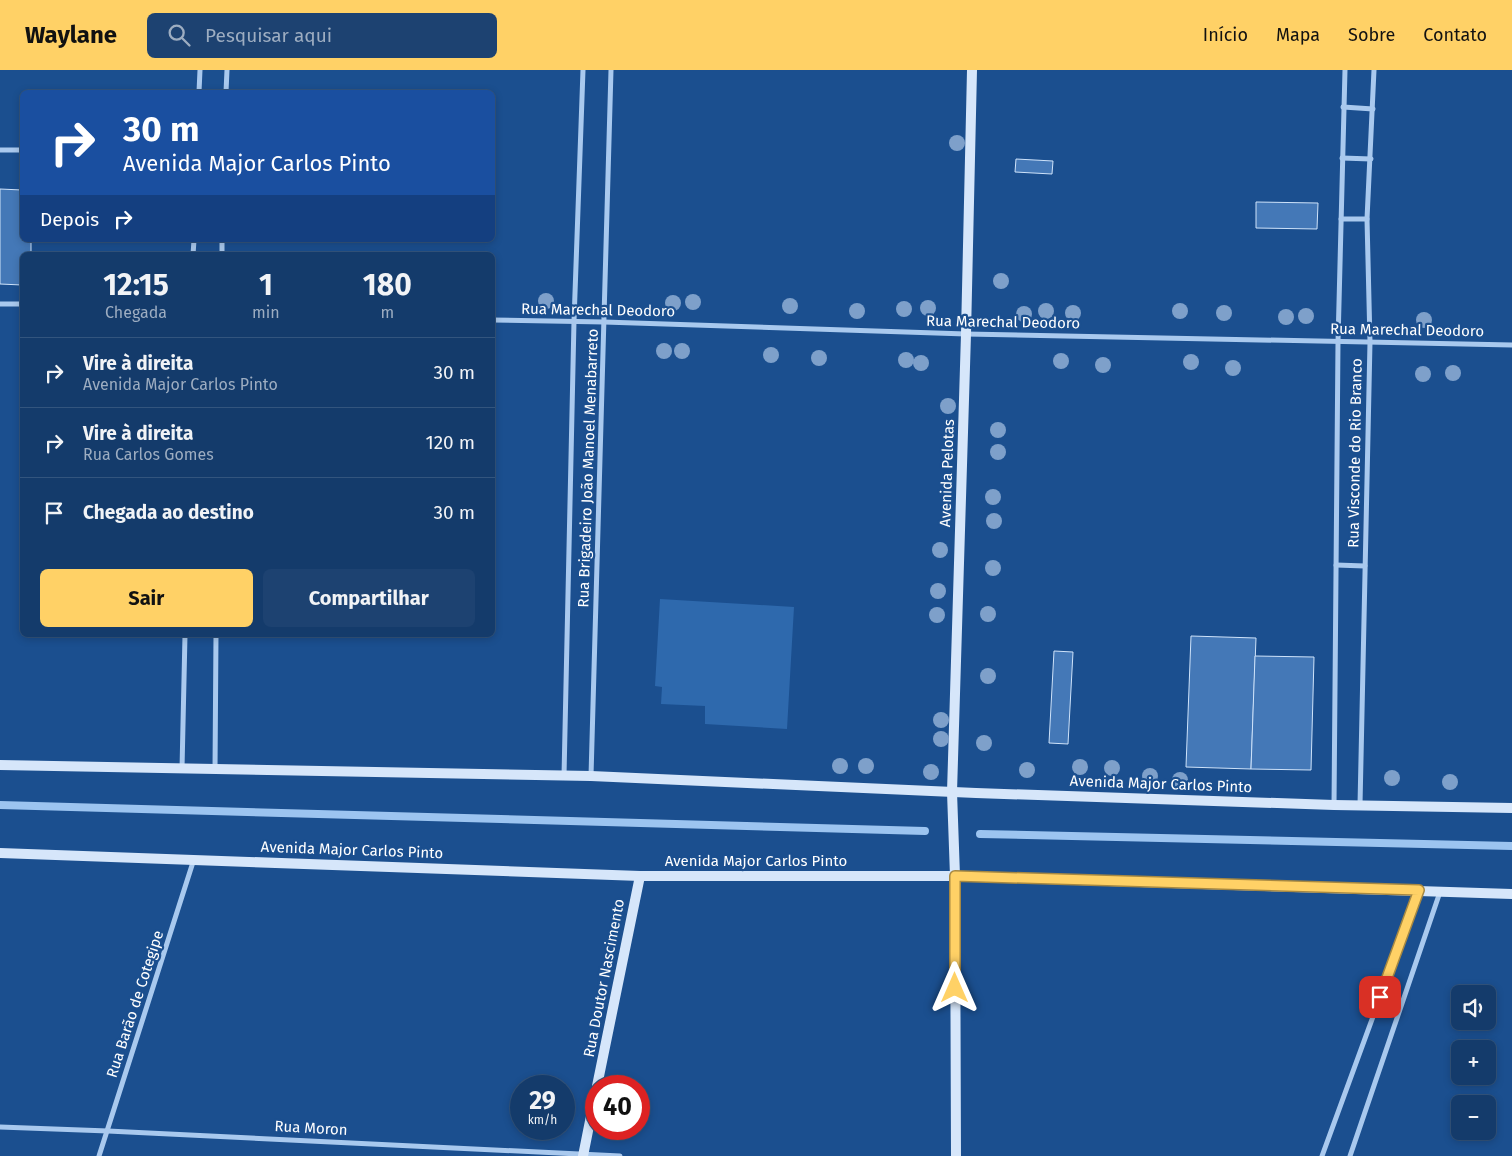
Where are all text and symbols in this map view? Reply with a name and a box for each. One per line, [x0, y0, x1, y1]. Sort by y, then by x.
search box [147, 13, 497, 58]
text: Waylane [25, 21, 117, 49]
icon: search [165, 21, 193, 49]
text: Pesquisar aqui [205, 24, 332, 47]
text: Início [1203, 24, 1248, 46]
text: Mapa [1276, 24, 1320, 46]
text: Sobre [1348, 24, 1395, 46]
text: Contato [1423, 24, 1487, 46]
text: 30 m [123, 108, 200, 150]
icon: right [40, 110, 105, 175]
text: Avenida Major Carlos Pinto [123, 150, 391, 177]
icon: right [109, 205, 137, 233]
text: Depois [40, 208, 99, 231]
text: 12:15 [103, 267, 169, 303]
text: 1 [259, 267, 273, 303]
text: 180 [363, 267, 412, 303]
street label: Rua Marechal Deodoro [521, 300, 675, 320]
text: Chegada [105, 303, 167, 322]
text: min [252, 303, 280, 322]
text: m [380, 303, 394, 322]
street label: Rua Marechal Deodoro [926, 312, 1080, 332]
street label: Rua Marechal Deodoro [1330, 320, 1484, 340]
street label: Rua Brigadeiro João Manoel Menabarreto [574, 328, 602, 608]
text: Vire à direita [83, 352, 193, 375]
street label: Rua Visconde do Rio Branco [1344, 358, 1366, 548]
icon: right [40, 359, 68, 387]
text: 30 m [434, 361, 475, 384]
text: Avenida Major Carlos Pinto [83, 375, 278, 394]
street label: Avenida Pelotas [936, 419, 958, 527]
text: Vire à direita [83, 422, 193, 445]
icon: right [40, 429, 68, 457]
text: 120 m [425, 431, 475, 454]
text: Rua Carlos Gomes [83, 445, 214, 464]
icon: arrive [40, 499, 68, 527]
text: Chegada ao destino [83, 501, 254, 524]
text: 30 m [434, 501, 475, 524]
button: Sair [40, 569, 253, 627]
button: Compartilhar [263, 569, 475, 627]
street label: Avenida Major Carlos Pinto [1069, 772, 1253, 796]
street label: Avenida Major Carlos Pinto [260, 838, 444, 862]
street label: Avenida Major Carlos Pinto [665, 852, 847, 870]
street label: Rua Doutor Nascimento [580, 897, 628, 1059]
street label: Rua Barão de Cotegipe [103, 928, 167, 1080]
position arrow [928, 961, 980, 1013]
pin [1359, 976, 1401, 1018]
icon: arrive [1366, 983, 1394, 1011]
map controls [1451, 985, 1496, 1140]
button: sound [1451, 985, 1496, 1030]
button: + [1451, 1040, 1496, 1085]
speed limit sign: 40 [585, 1075, 650, 1140]
text: 29 [529, 1086, 556, 1116]
button: − [1451, 1095, 1496, 1140]
text: km/h [528, 1113, 557, 1127]
street label: Rua Moron [274, 1117, 348, 1139]

